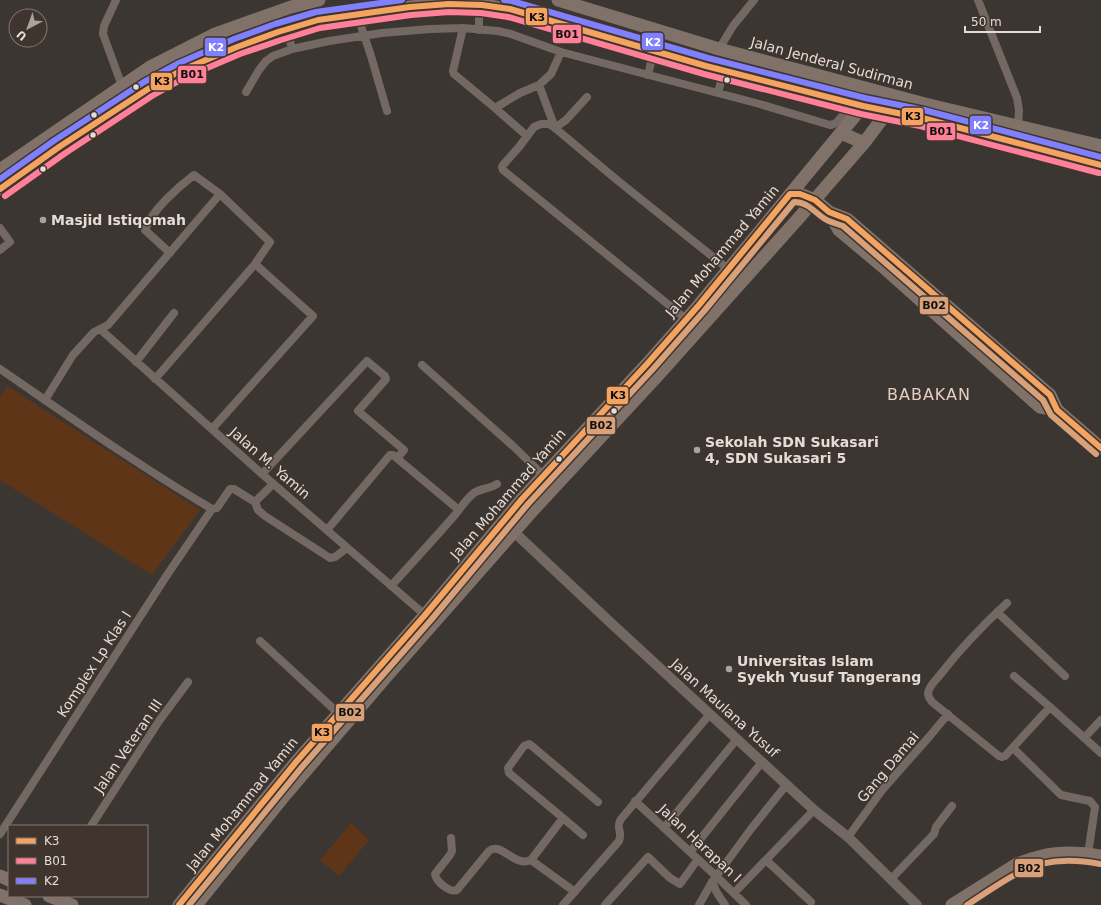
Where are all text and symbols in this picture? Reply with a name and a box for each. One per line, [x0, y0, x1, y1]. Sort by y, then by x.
line badge: K3 [525, 7, 548, 26]
north arrow [8, 8, 48, 48]
scale bar [965, 8, 1040, 34]
text: K3 [529, 11, 545, 24]
text: 50 m [971, 15, 1002, 29]
line badge: B01 [552, 24, 582, 44]
text: U [14, 27, 29, 43]
text: B01 [555, 28, 579, 41]
line badge: K2 [641, 32, 664, 51]
street label: Jalan Jenderal Sudirman [748, 33, 915, 92]
text: K2 [645, 36, 661, 49]
line badge: K2 [204, 37, 227, 57]
text: K2 [208, 41, 224, 54]
line badge: B01 [177, 65, 207, 84]
text: B01 [180, 68, 204, 81]
line badge: K3 [150, 72, 173, 91]
text: K3 [154, 75, 170, 88]
unlabelled marker [722, 75, 732, 85]
unlabelled marker [131, 82, 141, 92]
line badge: K3 [901, 107, 924, 126]
unlabelled marker [89, 110, 99, 120]
text: K3 [905, 110, 921, 123]
line badge: K2 [969, 115, 992, 135]
text: K2 [973, 119, 989, 132]
line badge: B01 [926, 122, 956, 141]
text: B01 [929, 125, 953, 138]
unlabelled marker [88, 130, 98, 140]
unlabelled marker [38, 164, 48, 174]
street label: Jalan Mohammad Yamin [661, 182, 782, 321]
place label: Masjid Istiqomah [51, 212, 186, 228]
marker: Masjid Istiqomah [38, 215, 48, 225]
line badge: B02 [919, 296, 949, 315]
text: B02 [922, 299, 946, 312]
district label: BABAKAN [887, 385, 971, 404]
line badge: K3 [606, 386, 629, 405]
text: K3 [610, 389, 626, 402]
unlabelled marker [609, 406, 619, 416]
line badge: B02 [586, 416, 616, 435]
text: B02 [589, 419, 613, 432]
street label: Jalan M. Yamin [226, 423, 313, 502]
street label: Jalan Mohammad Yamin [446, 426, 569, 563]
place label: Sekolah SDN Sukasari 4, SDN Sukasari 5 [705, 434, 879, 466]
marker: Sekolah SDN Sukasari 4, SDN Sukasari 5 [692, 445, 702, 455]
unlabelled marker [554, 454, 564, 464]
street label: Komplex Lp Klas I [54, 608, 134, 720]
place label: Universitas Islam Syekh Yusuf Tangerang [737, 653, 921, 685]
street label: Jalan Maulana Yusuf [667, 655, 783, 761]
marker: Universitas Islam Syekh Yusuf Tangerang [724, 664, 734, 674]
street label: Jalan Veteran III [90, 696, 165, 797]
line badge: B02 [335, 703, 365, 722]
text: B02 [338, 706, 362, 719]
line badge: K3 [311, 723, 333, 742]
text: K3 [314, 726, 330, 739]
street label: Gang Damai [854, 728, 922, 806]
street label: Jalan Mohammad Yamin [182, 734, 301, 875]
street label: Jalan Harapan I [655, 800, 745, 885]
legend [8, 825, 148, 897]
text: K3 [44, 834, 60, 848]
text: B01 [44, 854, 68, 868]
line badge: B02 [1014, 858, 1044, 878]
text: B02 [1017, 862, 1041, 875]
text: K2 [44, 874, 60, 888]

